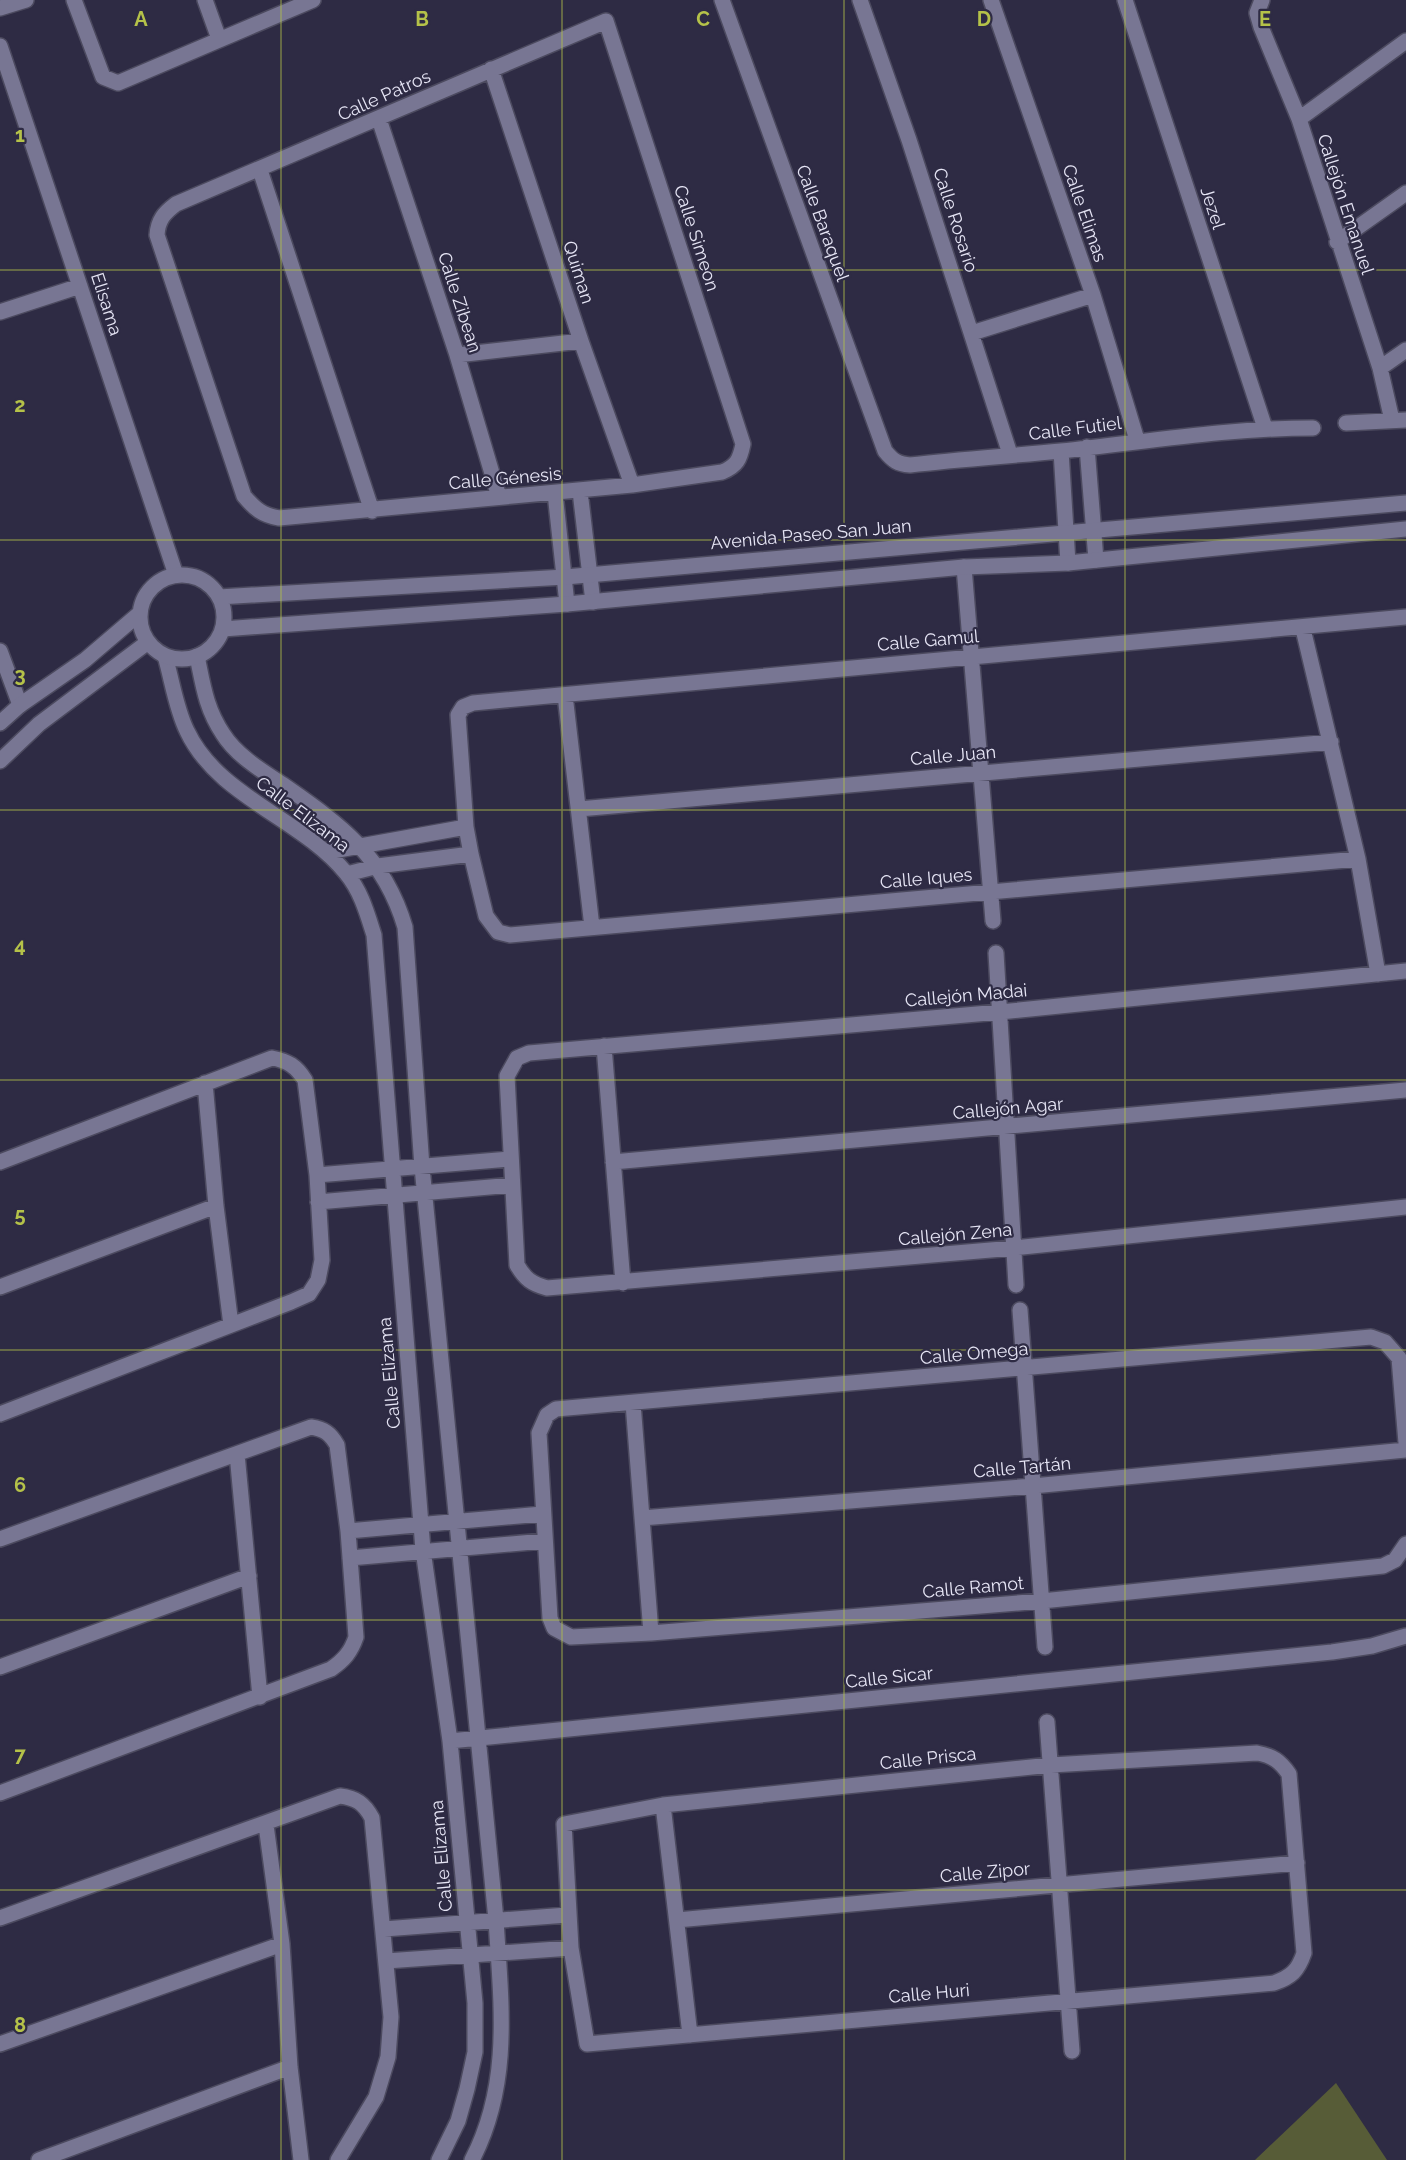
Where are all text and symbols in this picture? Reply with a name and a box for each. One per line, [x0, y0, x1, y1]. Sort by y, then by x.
text: A [134, 7, 148, 31]
text: B [415, 7, 429, 31]
text: C [696, 7, 710, 31]
text: D [977, 7, 991, 31]
text: E [1259, 7, 1271, 31]
street label: Calle Patros [334, 65, 434, 125]
text: 1 [15, 123, 25, 147]
street label: Callejón Emanuel [1313, 131, 1379, 277]
street label: Calle Elimas [1058, 161, 1112, 265]
street label: Calle Baraquel [792, 162, 854, 284]
street label: Calle Rosario [929, 165, 983, 275]
street label: Calle Simeon [670, 182, 724, 294]
street label: Jezel [1196, 184, 1230, 232]
street label: Quiman [559, 238, 599, 306]
street label: Calle Zibean [434, 249, 486, 355]
street label: Elisama [87, 270, 127, 338]
text: 2 [14, 393, 26, 417]
street label: Calle Futiel [1027, 412, 1123, 444]
street label: Calle Génesis [448, 463, 562, 493]
street label: Avenida Paseo San Juan [710, 515, 912, 553]
street label: Calle Gamul [876, 625, 980, 655]
text: 3 [14, 663, 26, 687]
street label: Calle Juan [909, 741, 997, 769]
street label: Calle Elizama [252, 772, 354, 856]
street label: Calle Iques [879, 863, 973, 892]
text: 4 [14, 933, 26, 957]
street label: Callejón Madai [904, 979, 1028, 1011]
street label: Callejón Agar [952, 1093, 1065, 1123]
text: 5 [14, 1203, 26, 1227]
street label: Callejón Zena [897, 1219, 1013, 1249]
street label: Calle Elizama [374, 1316, 404, 1430]
street label: Calle Omega [919, 1338, 1029, 1368]
street label: Calle Tartán [972, 1452, 1072, 1482]
text: 6 [14, 1473, 26, 1497]
street label: Calle Ramot [921, 1572, 1025, 1602]
street label: Calle Sicar [844, 1662, 935, 1692]
street label: Calle Prisca [879, 1742, 977, 1774]
text: 7 [14, 1743, 26, 1767]
street label: Calle Elizama [426, 1799, 456, 1913]
street label: Calle Zipor [939, 1858, 1032, 1886]
street label: Calle Huri [888, 1979, 970, 2007]
text: 8 [14, 2013, 26, 2037]

